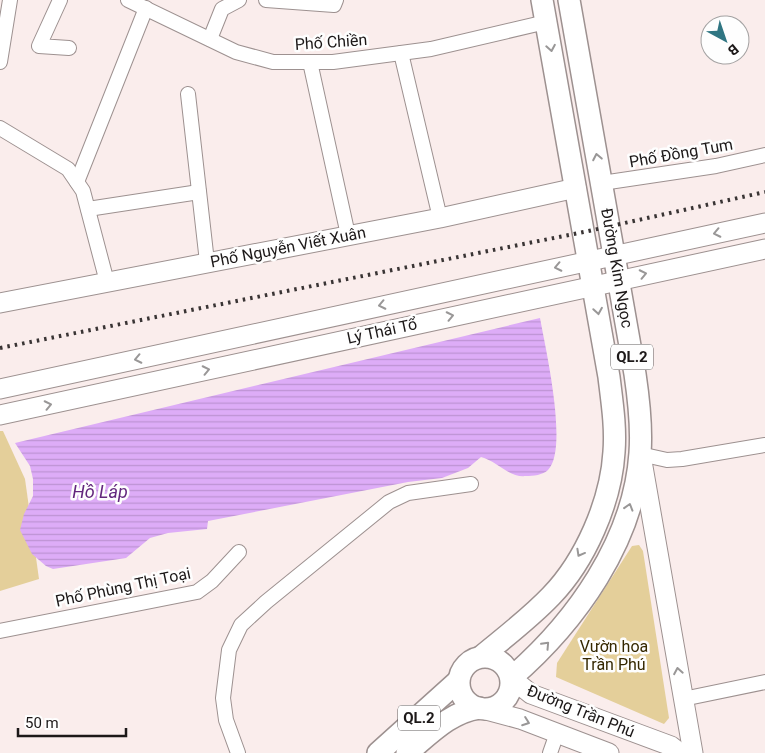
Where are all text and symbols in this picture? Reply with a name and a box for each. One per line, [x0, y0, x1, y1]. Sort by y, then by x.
north arrow [700, 15, 750, 65]
street label: Phố Chiền [294, 30, 368, 54]
text: B [725, 41, 742, 59]
one-way arrow [545, 44, 555, 52]
street label: Phố Đồng Tum [628, 135, 734, 171]
one-way arrow [592, 152, 602, 161]
street label: Đường Kim Ngọc [597, 207, 637, 329]
street label: Phố Nguyễn Viết Xuân [209, 223, 367, 271]
one-way arrow [713, 228, 722, 238]
one-way arrow [554, 261, 563, 272]
one-way arrow [639, 269, 648, 280]
one-way arrow [378, 299, 387, 310]
one-way arrow [593, 307, 603, 316]
one-way arrow [446, 311, 455, 322]
street label: Lý Thái Tổ [345, 314, 419, 348]
road number: QL.2 [611, 344, 653, 370]
one-way arrow [134, 353, 143, 364]
one-way arrow [202, 365, 211, 375]
one-way arrow [43, 400, 52, 410]
water label: Hồ Láp [72, 481, 128, 502]
one-way arrow [624, 503, 634, 511]
one-way arrow [576, 548, 586, 557]
street label: Phố Phùng Thị Toại [54, 563, 192, 611]
park label: Vườn hoa Trần Phú [580, 637, 648, 674]
one-way arrow [540, 641, 549, 650]
one-way arrow [673, 666, 683, 675]
street label: Đường Trần Phú [524, 681, 638, 741]
scale bar [18, 706, 125, 738]
road number: QL.2 [398, 706, 440, 730]
text: 50 m [25, 714, 59, 732]
one-way arrow [521, 716, 529, 726]

